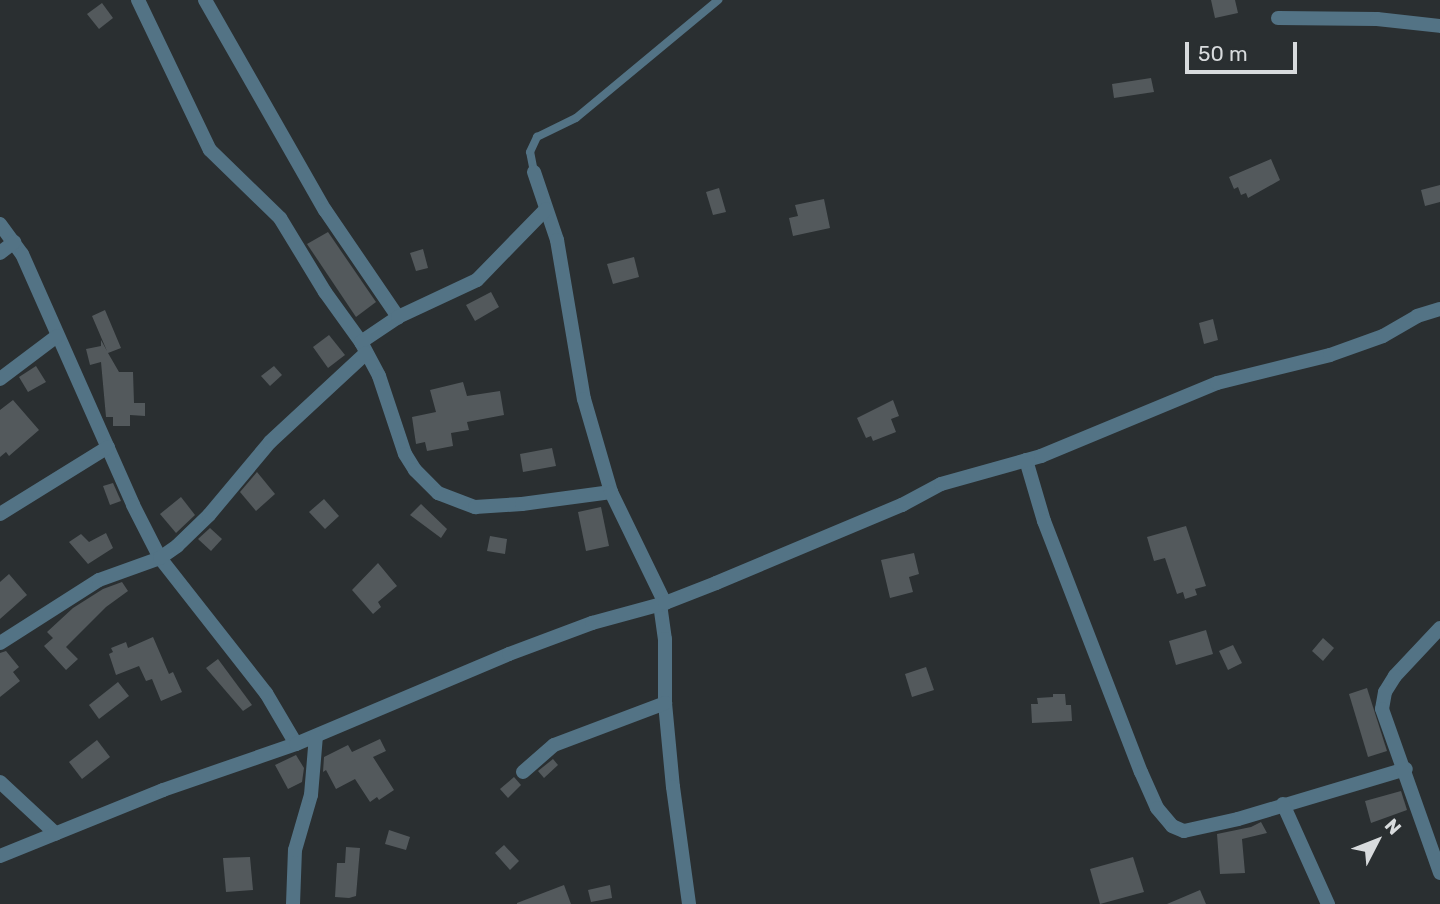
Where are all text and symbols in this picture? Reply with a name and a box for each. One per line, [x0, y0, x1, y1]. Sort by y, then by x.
scale bar [1188, 28, 1300, 72]
text: 50 m [1198, 41, 1248, 66]
north arrow [1342, 806, 1412, 876]
text: N [1380, 814, 1406, 839]

